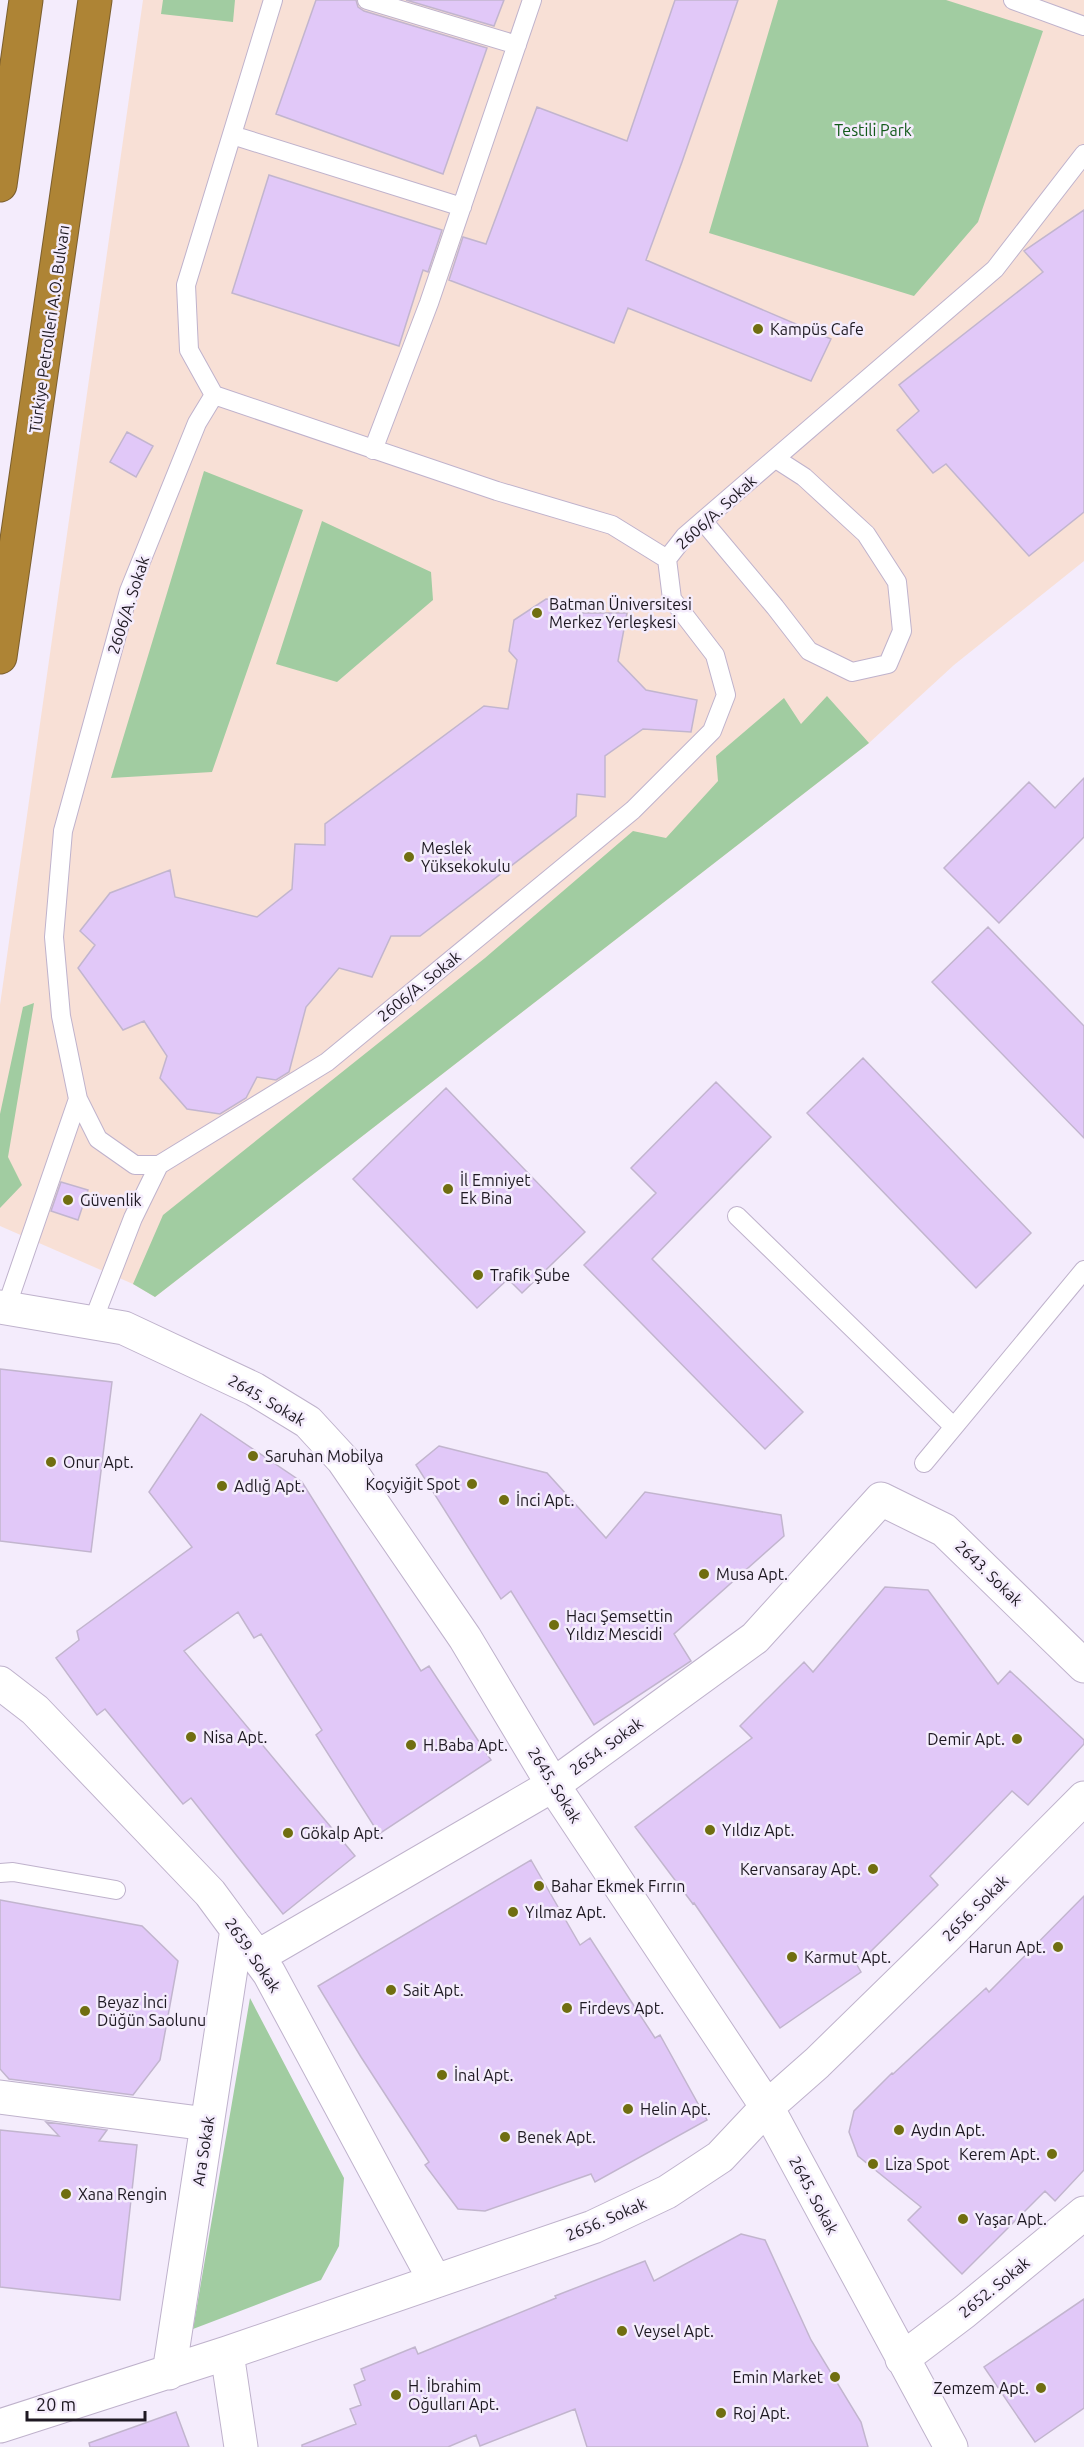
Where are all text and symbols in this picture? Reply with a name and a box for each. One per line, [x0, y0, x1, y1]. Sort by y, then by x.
park label: Testili Park [834, 121, 912, 139]
street label: Türkiye Petrolleri A.O. Bulvarı [25, 224, 73, 434]
place label: Kampüs Cafe [770, 320, 864, 338]
marker: Kampüs Cafe [751, 322, 765, 336]
street label: 2606/A. Sokak [672, 471, 760, 553]
street label: 2606/A. Sokak [104, 554, 152, 656]
place label: Batman Üniversitesi Merkez Yerleşkesi [549, 595, 692, 631]
marker: Batman Üniversitesi Merkez Yerleşkesi [530, 606, 544, 620]
place label: Meslek Yüksekokulu [421, 839, 511, 875]
marker: Meslek Yüksekokulu [402, 850, 416, 864]
street label: 2606/A. Sokak [374, 947, 464, 1025]
place label: İl Emniyet Ek Bina [460, 1171, 531, 1207]
marker: İl Emniyet Ek Bina [441, 1182, 455, 1196]
place label: Güvenlik [80, 1191, 142, 1209]
marker: Güvenlik [61, 1193, 75, 1207]
place label: Trafik Şube [490, 1266, 570, 1284]
marker: Trafik Şube [471, 1268, 485, 1282]
street label: 2645. Sokak [225, 1371, 309, 1429]
place label: Saruhan Mobilya [265, 1447, 384, 1465]
marker: Saruhan Mobilya [246, 1449, 260, 1463]
place label: Onur Apt. [63, 1453, 134, 1471]
marker: Onur Apt. [44, 1455, 58, 1469]
place label: Koçyiğit Spot [365, 1475, 461, 1493]
place label: Adlığ Apt. [234, 1477, 305, 1495]
marker: Koçyiğit Spot [465, 1477, 479, 1491]
marker: Adlığ Apt. [215, 1479, 229, 1493]
place label: İnci Apt. [516, 1491, 574, 1509]
marker: İnci Apt. [497, 1493, 511, 1507]
street label: 2643. Sokak [952, 1537, 1026, 1609]
place label: Musa Apt. [716, 1565, 788, 1583]
marker: Musa Apt. [697, 1567, 711, 1581]
place label: Hacı Şemsettin Yıldız Mescidi [566, 1607, 673, 1643]
marker: Hacı Şemsettin Yıldız Mescidi [547, 1618, 561, 1632]
street label: 2654. Sokak [566, 1713, 646, 1779]
place label: Nisa Apt. [203, 1728, 267, 1746]
marker: Nisa Apt. [184, 1730, 198, 1744]
place label: Demir Apt. [927, 1730, 1005, 1748]
marker: Demir Apt. [1010, 1732, 1024, 1746]
place label: H.Baba Apt. [423, 1736, 508, 1754]
marker: H.Baba Apt. [404, 1738, 418, 1752]
street label: 2645. Sokak [525, 1744, 585, 1826]
place label: Yıldız Apt. [722, 1821, 794, 1839]
marker: Yıldız Apt. [703, 1823, 717, 1837]
place label: Gökalp Apt. [300, 1824, 384, 1842]
marker: Gökalp Apt. [281, 1826, 295, 1840]
place label: Kervansaray Apt. [740, 1860, 861, 1878]
marker: Kervansaray Apt. [866, 1862, 880, 1876]
street label: 2656. Sokak [938, 1871, 1012, 1945]
place label: Bahar Ekmek Fırrın [551, 1877, 685, 1895]
marker: Bahar Ekmek Fırrın [532, 1879, 546, 1893]
place label: Yılmaz Apt. [525, 1903, 606, 1921]
marker: Yılmaz Apt. [506, 1905, 520, 1919]
street label: 2659. Sokak [222, 1914, 284, 1996]
place label: Harun Apt. [968, 1938, 1046, 1956]
marker: Harun Apt. [1051, 1940, 1065, 1954]
place label: Karmut Apt. [804, 1948, 891, 1966]
marker: Karmut Apt. [785, 1950, 799, 1964]
place label: Sait Apt. [403, 1981, 464, 1999]
marker: Sait Apt. [384, 1983, 398, 1997]
place label: Beyaz İnci Düğün Saolunu [97, 1993, 206, 2029]
place label: Firdevs Apt. [579, 1999, 664, 2017]
marker: Firdevs Apt. [560, 2001, 574, 2015]
marker: Beyaz İnci Düğün Saolunu [78, 2004, 92, 2018]
place label: İnal Apt. [454, 2066, 514, 2084]
marker: İnal Apt. [435, 2068, 449, 2082]
place label: Helin Apt. [640, 2100, 711, 2118]
marker: Helin Apt. [621, 2102, 635, 2116]
street label: Ara Sokak [189, 2115, 217, 2187]
place label: Aydın Apt. [911, 2121, 985, 2139]
marker: Aydın Apt. [892, 2123, 906, 2137]
place label: Benek Apt. [517, 2128, 596, 2146]
marker: Benek Apt. [498, 2130, 512, 2144]
place label: Kerem Apt. [959, 2145, 1040, 2163]
marker: Kerem Apt. [1045, 2147, 1059, 2161]
street label: 2645. Sokak [786, 2153, 842, 2237]
place label: Liza Spot [885, 2155, 950, 2173]
marker: Liza Spot [866, 2157, 880, 2171]
place label: Xana Rengin [78, 2185, 167, 2203]
marker: Xana Rengin [59, 2187, 73, 2201]
street label: 2656. Sokak [563, 2194, 649, 2244]
place label: Yaşar Apt. [975, 2210, 1047, 2228]
marker: Yaşar Apt. [956, 2212, 970, 2226]
street label: 2652. Sokak [955, 2253, 1033, 2321]
place label: Veysel Apt. [634, 2322, 714, 2340]
marker: Veysel Apt. [615, 2324, 629, 2338]
place label: Emin Market [732, 2368, 824, 2386]
marker: Emin Market [828, 2370, 842, 2384]
place label: H. İbrahim Oğulları Apt. [408, 2377, 499, 2413]
place label: Zemzem Apt. [934, 2379, 1029, 2397]
marker: Zemzem Apt. [1034, 2381, 1048, 2395]
scale bar [27, 2384, 146, 2422]
marker: H. İbrahim Oğulları Apt. [389, 2388, 403, 2402]
text: 20 m [36, 2394, 76, 2414]
place label: Roj Apt. [733, 2404, 790, 2422]
marker: Roj Apt. [714, 2406, 728, 2420]

